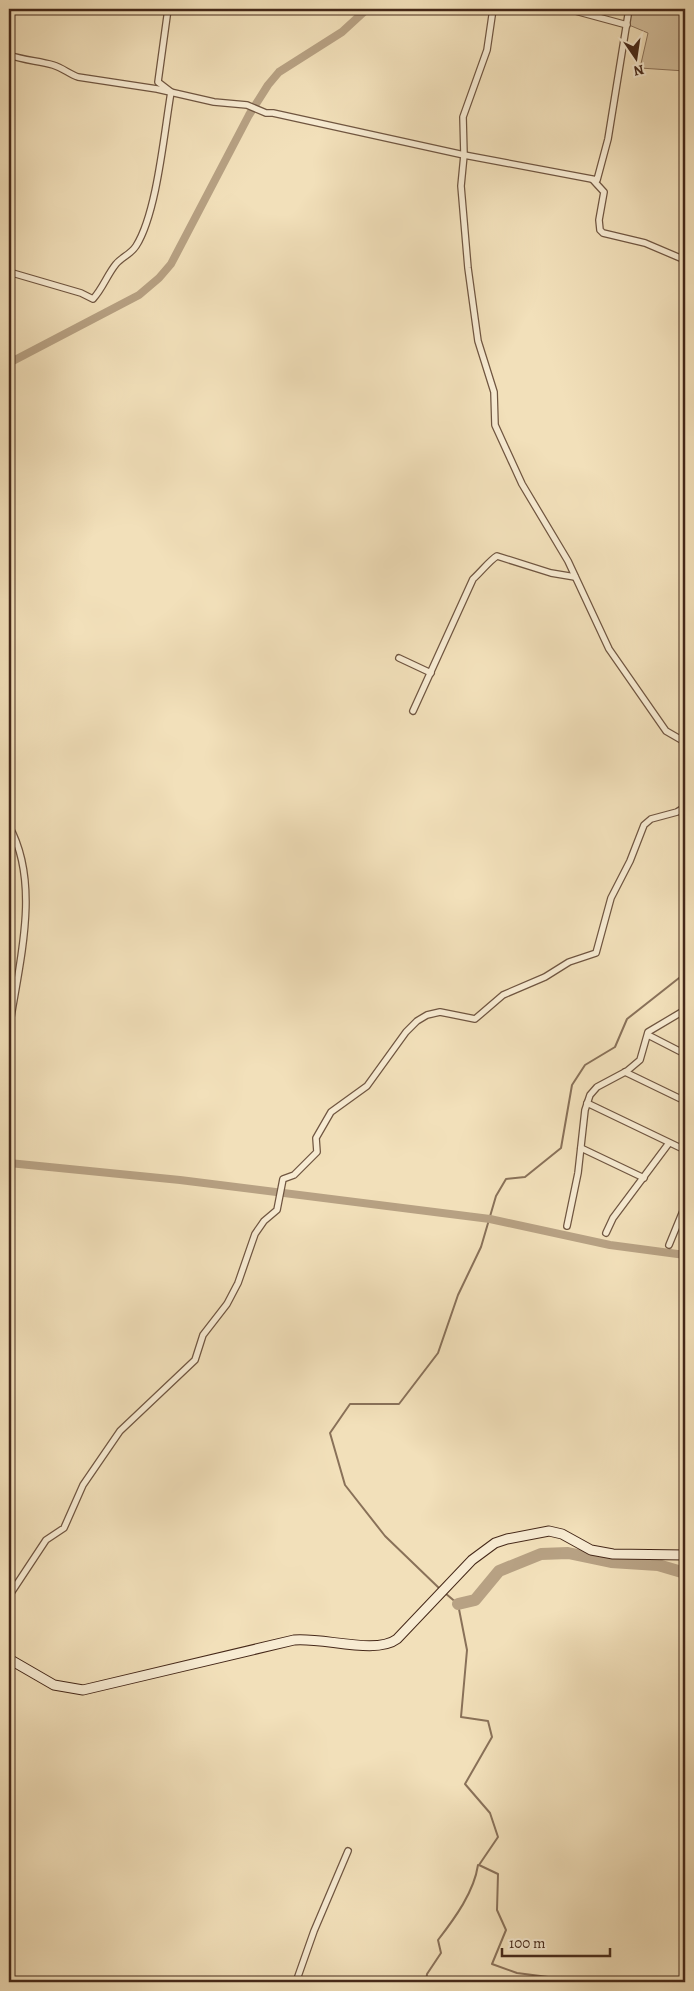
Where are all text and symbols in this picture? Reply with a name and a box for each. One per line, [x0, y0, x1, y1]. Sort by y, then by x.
north arrow [612, 32, 662, 82]
text: N [632, 60, 646, 81]
scale bar [502, 1926, 609, 1958]
text: 100 m [509, 1933, 546, 1953]

